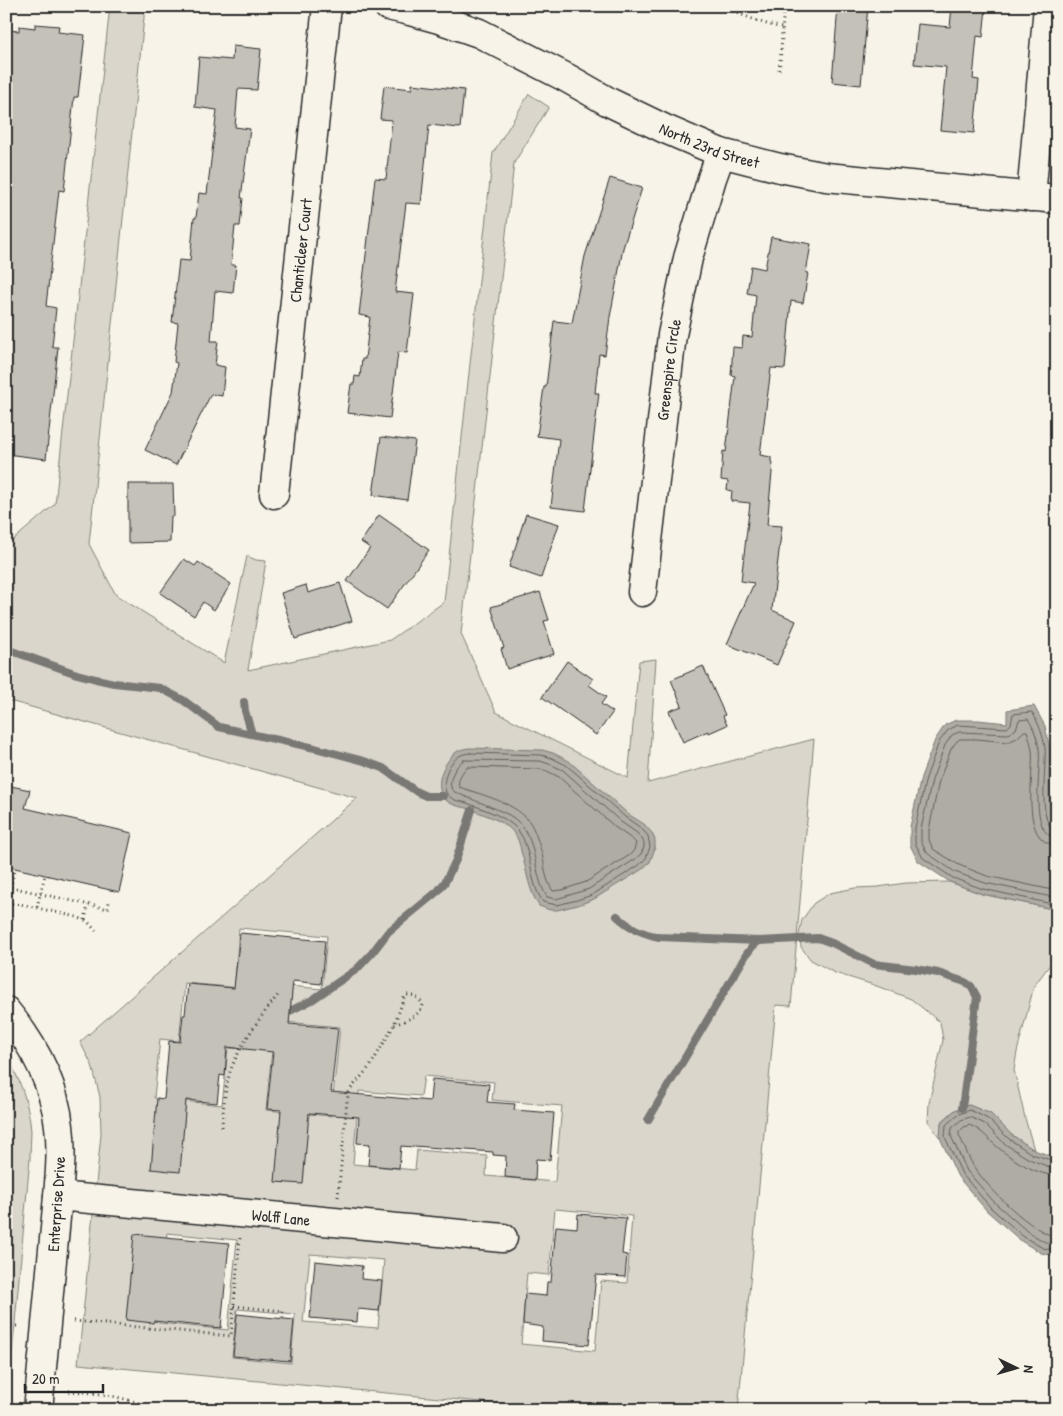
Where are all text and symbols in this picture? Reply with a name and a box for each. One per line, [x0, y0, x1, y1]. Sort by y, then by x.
street label: North 23rd Street [656, 117, 762, 173]
street label: Chanticleer Court [284, 197, 317, 304]
street label: Greenspire Circle [651, 316, 686, 421]
street label: Enterprise Drive [42, 1155, 70, 1252]
street label: Wolff Lane [251, 1203, 312, 1231]
north arrow [990, 1344, 1040, 1394]
scale bar [25, 1361, 102, 1393]
text: N [1020, 1365, 1039, 1374]
text: 20 m [32, 1368, 59, 1389]

